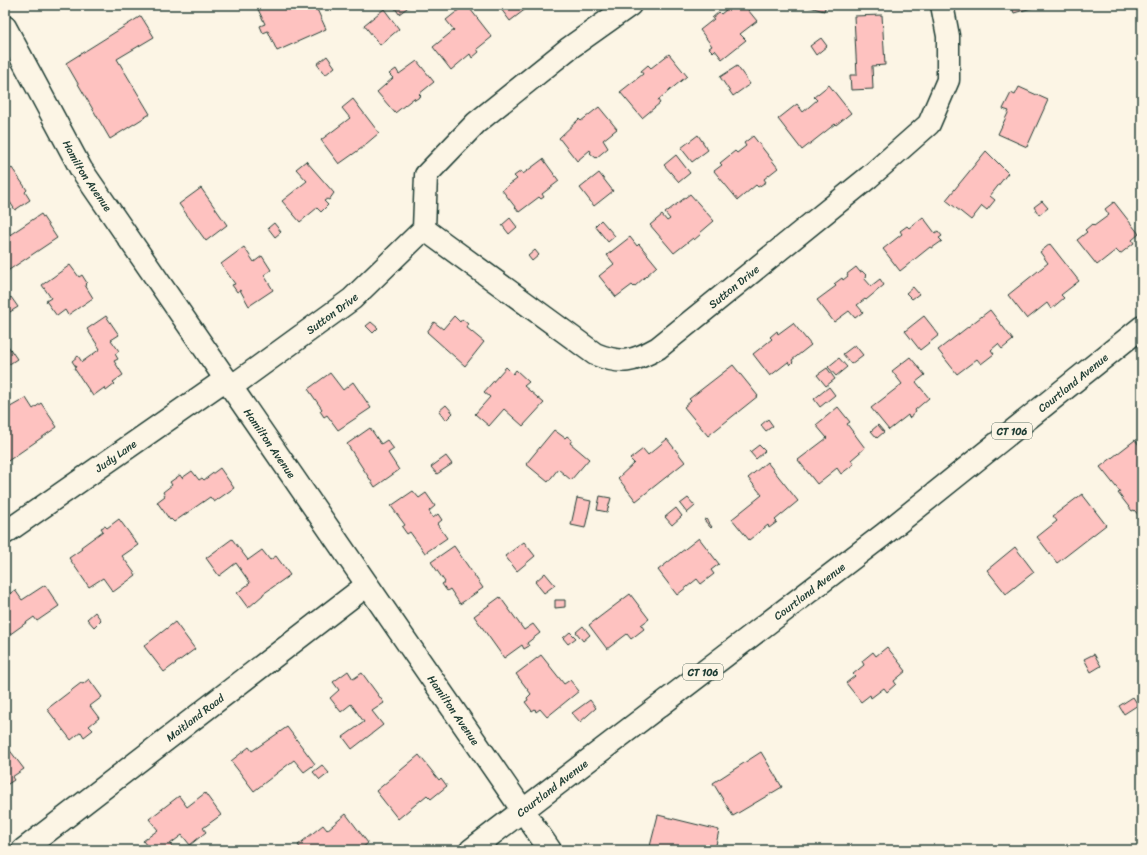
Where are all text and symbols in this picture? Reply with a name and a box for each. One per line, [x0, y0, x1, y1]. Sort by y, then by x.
street label: Hamilton Avenue [57, 137, 117, 216]
street label: Sutton Drive [704, 260, 764, 314]
street label: Sutton Drive [302, 288, 364, 340]
street label: Courtland Avenue [1034, 348, 1113, 417]
street label: Hamilton Avenue [238, 404, 301, 483]
road number: CT 106 [992, 423, 1032, 439]
street label: Judy Lane [90, 434, 141, 478]
street label: Courtland Avenue [770, 558, 850, 625]
road number: CT 106 [683, 664, 723, 680]
street label: Hamilton Avenue [422, 671, 485, 750]
street label: Maitland Road [162, 689, 229, 747]
street label: Courtland Avenue [512, 754, 593, 822]

